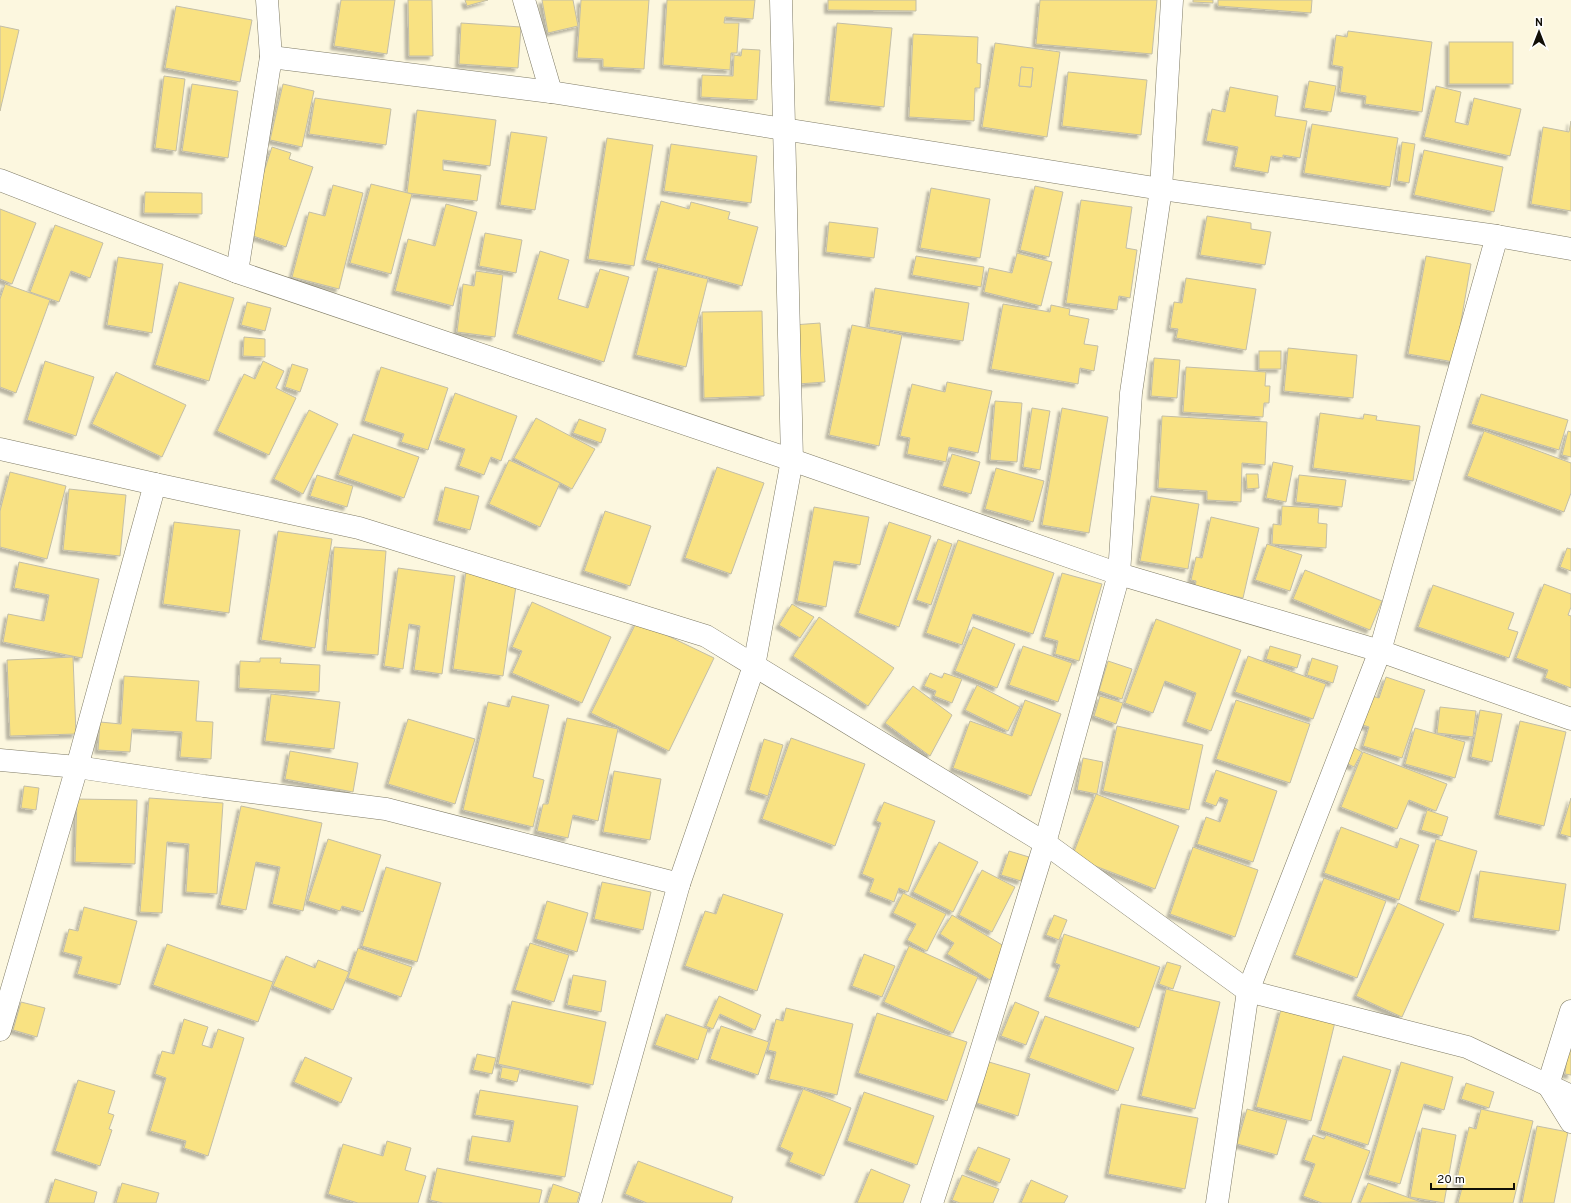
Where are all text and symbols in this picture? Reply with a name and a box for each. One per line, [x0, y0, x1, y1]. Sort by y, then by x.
north arrow [1519, 12, 1559, 52]
text: N [1535, 16, 1543, 30]
scale bar [1431, 1165, 1514, 1191]
text: 20 m [1437, 1172, 1465, 1188]

